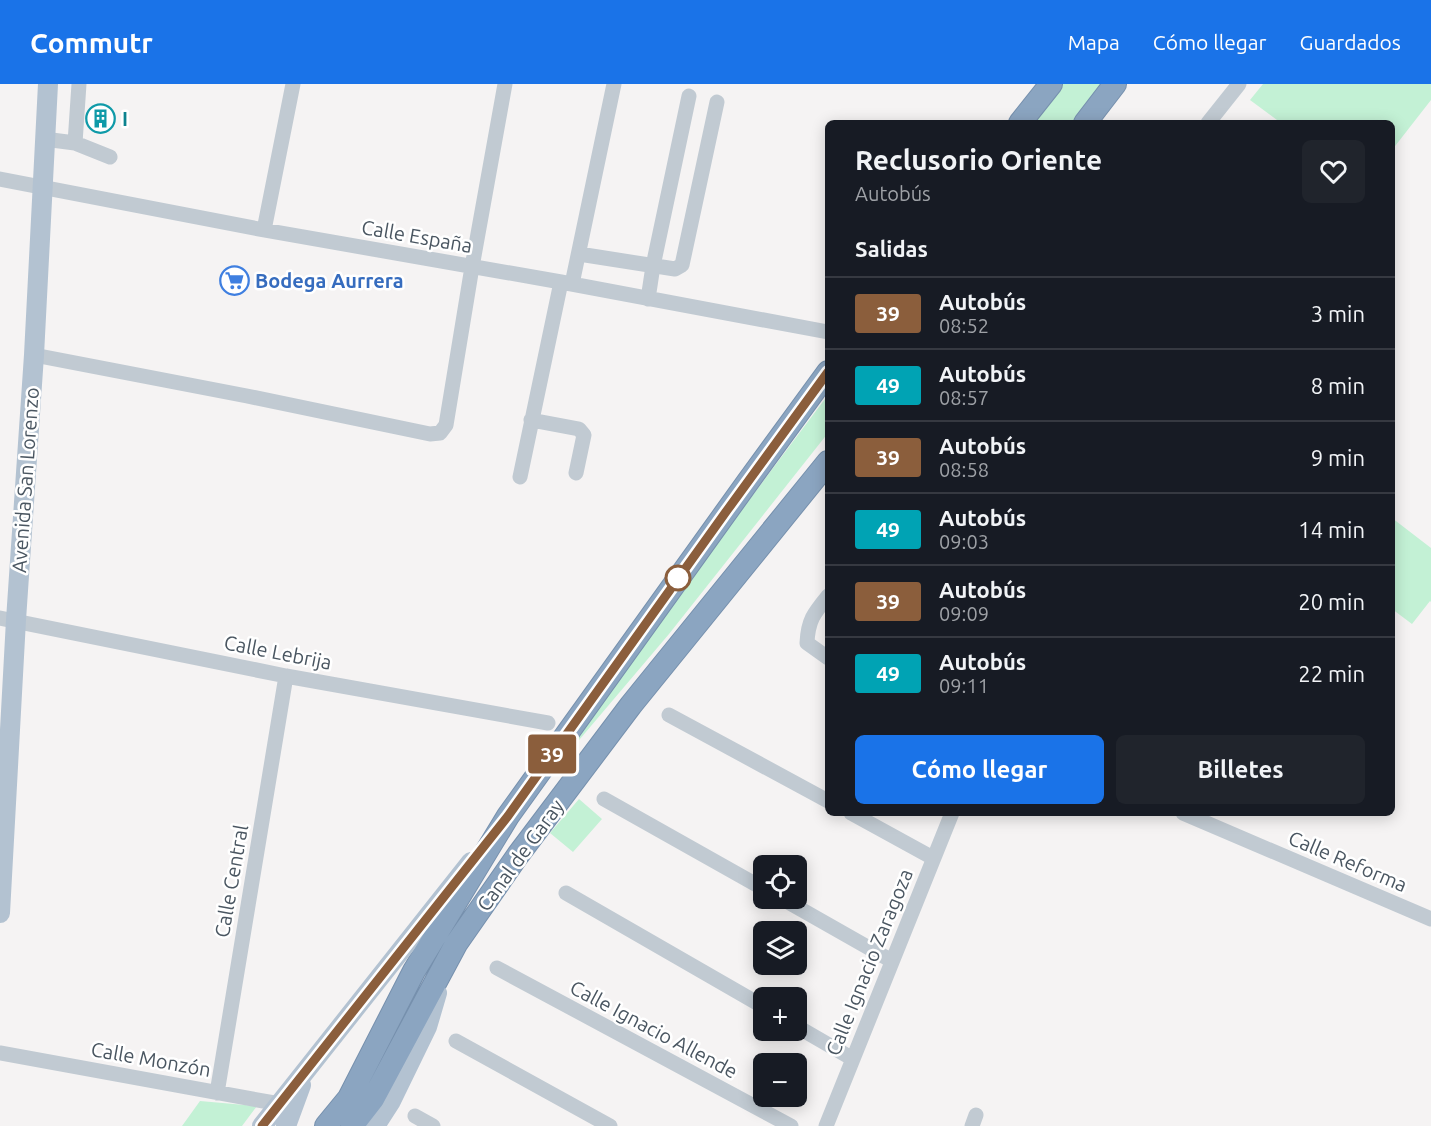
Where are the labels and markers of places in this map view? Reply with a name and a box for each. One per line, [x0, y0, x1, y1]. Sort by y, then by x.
building icon: I [85, 102, 117, 134]
place label: I [122, 107, 128, 130]
supermarket icon: Bodega Aurrera [218, 264, 250, 296]
place label: Bodega Aurrera [255, 269, 404, 292]
unlabelled marker [665, 565, 691, 591]

